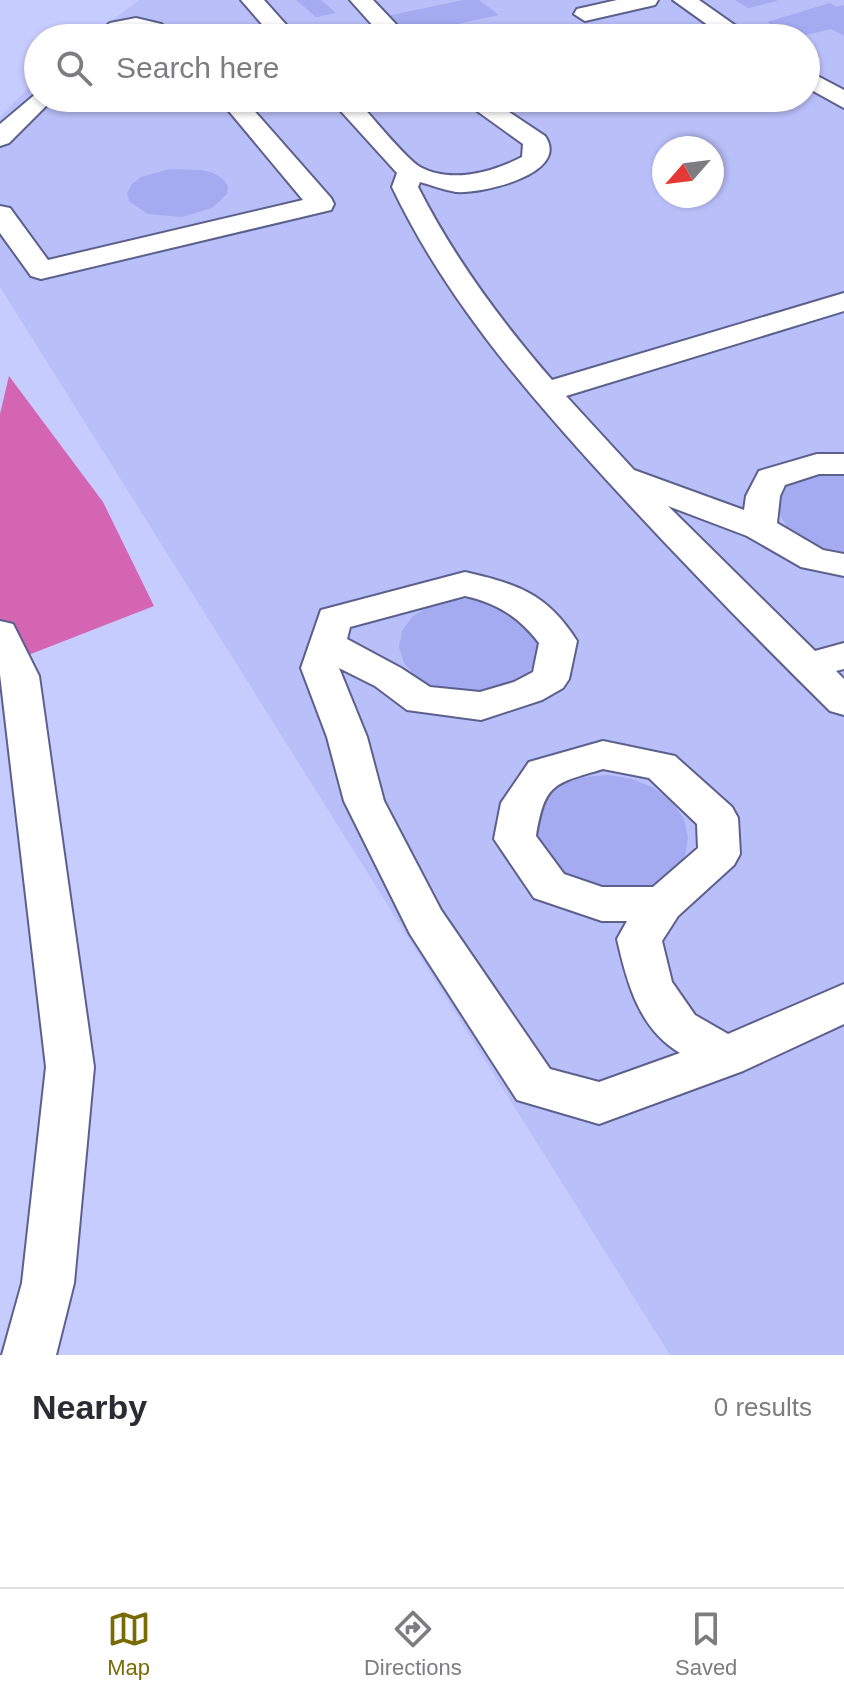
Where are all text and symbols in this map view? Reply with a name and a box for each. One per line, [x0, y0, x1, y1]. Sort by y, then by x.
search box [24, 24, 820, 112]
icon: search [52, 46, 96, 90]
text: Search here [116, 51, 279, 84]
north arrow [652, 136, 724, 208]
text: Nearby [32, 1388, 147, 1426]
text: 0 results [714, 1392, 812, 1422]
tab: Map [107, 1607, 151, 1681]
tab: Directions [364, 1607, 462, 1681]
tab: Saved [675, 1607, 737, 1681]

